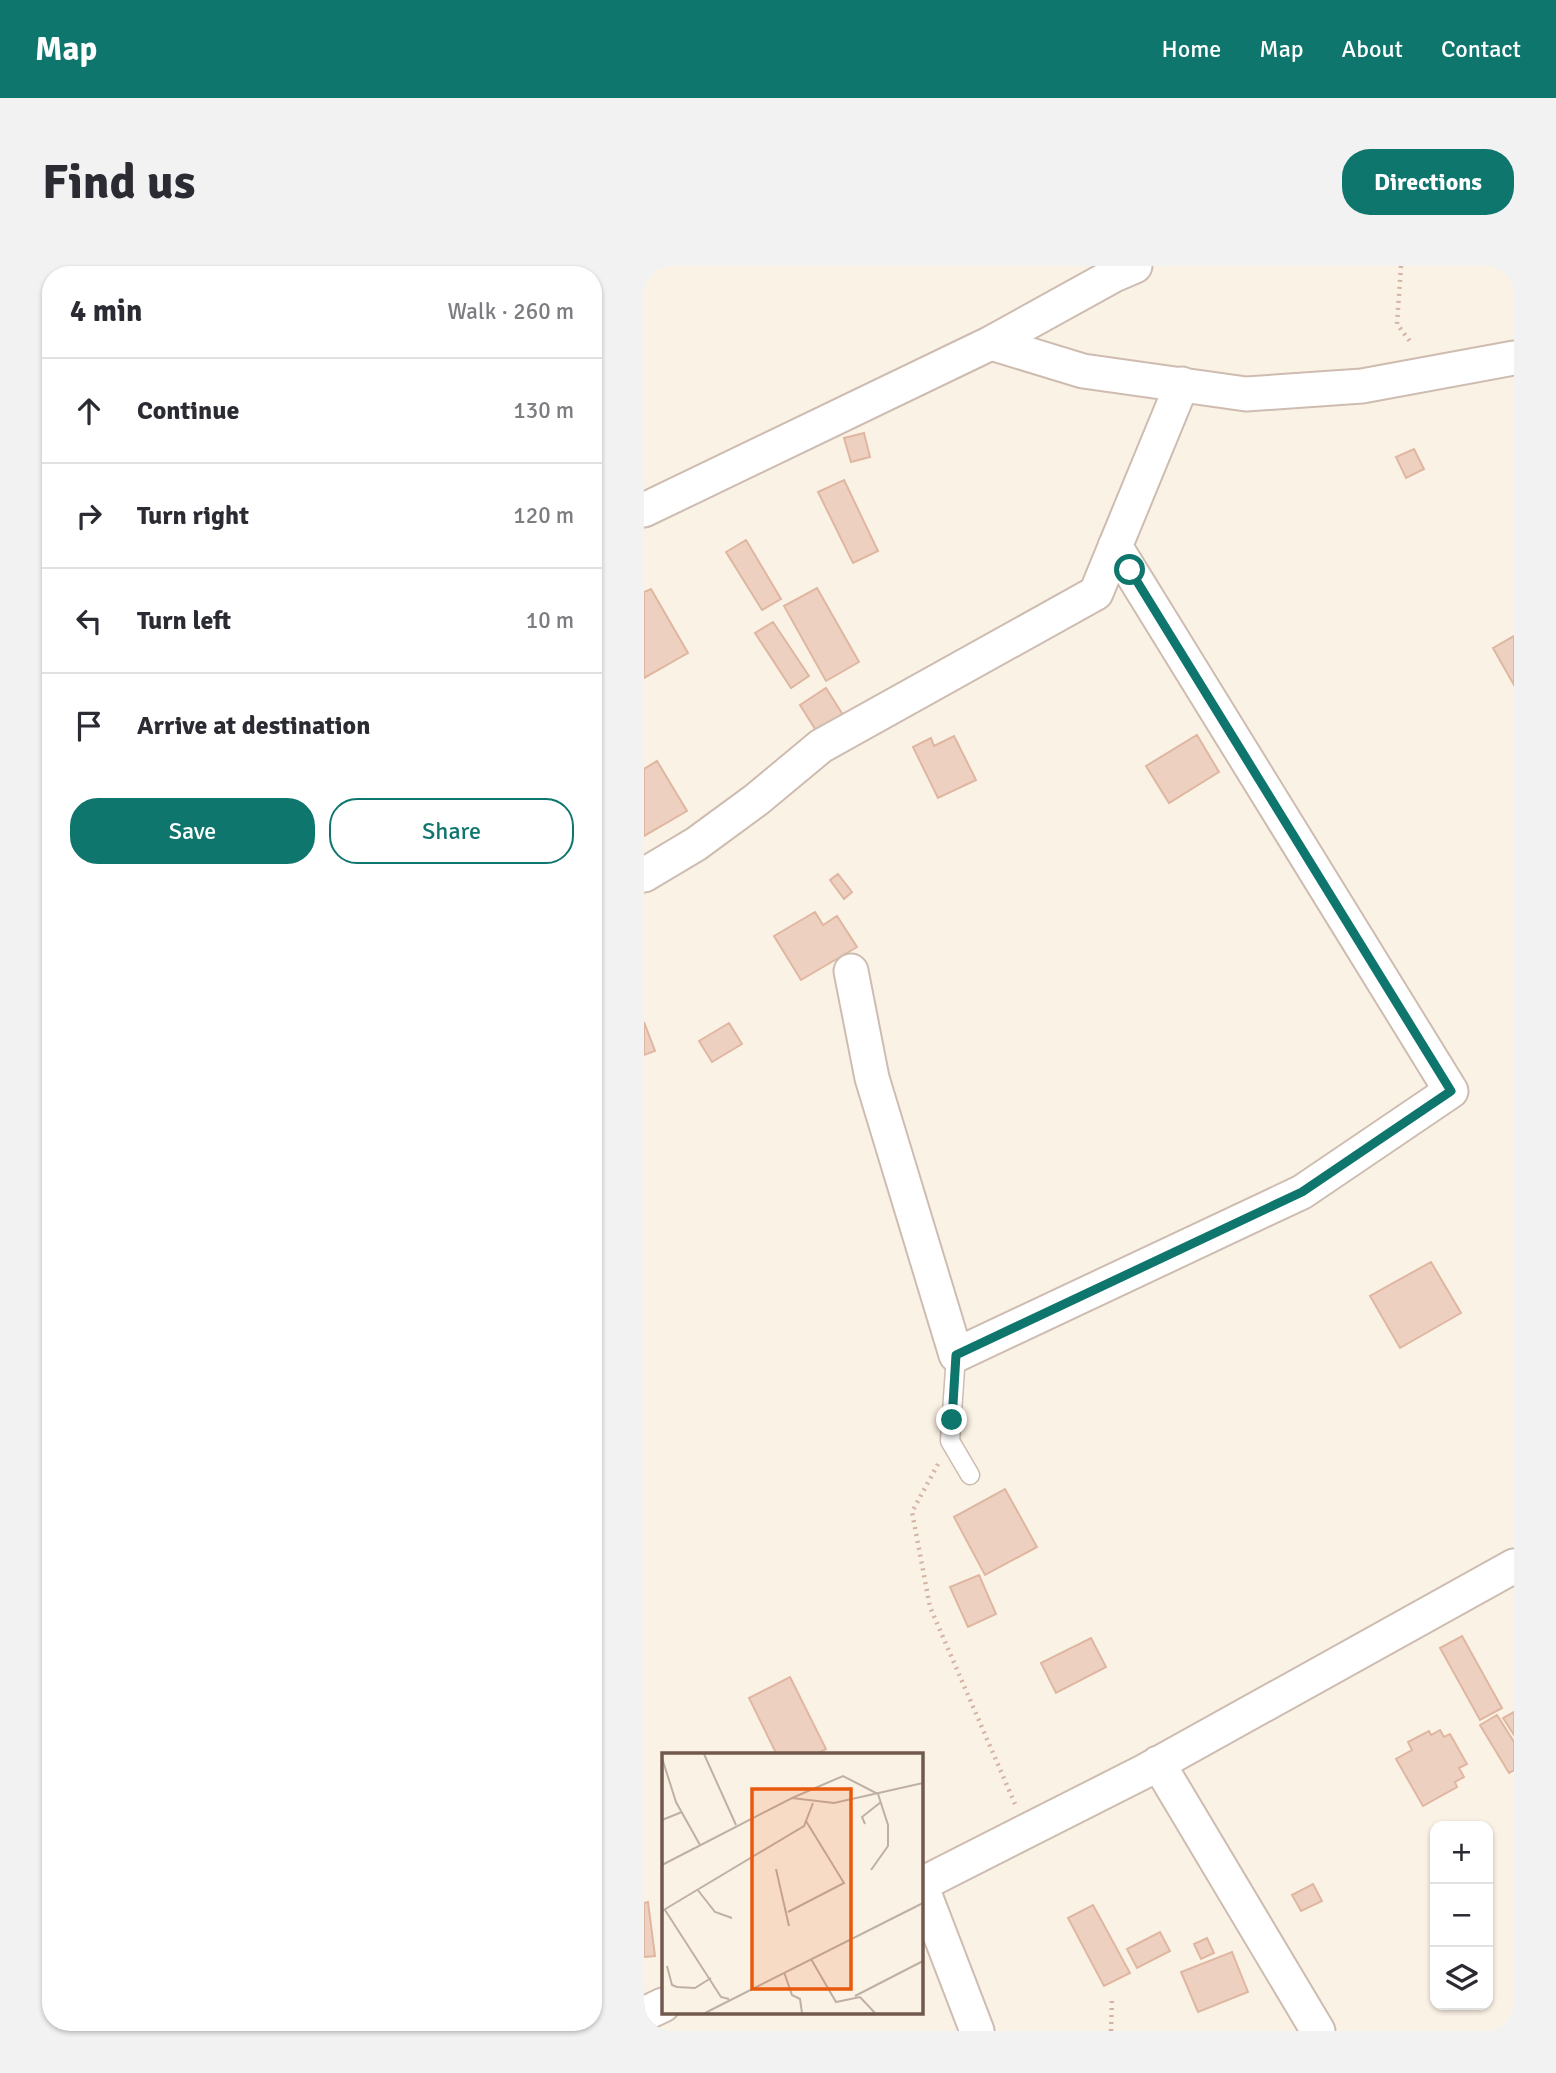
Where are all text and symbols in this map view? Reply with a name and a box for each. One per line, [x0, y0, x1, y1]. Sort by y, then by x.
text: Map [35, 29, 97, 70]
text: Home [1161, 34, 1221, 64]
text: Map [1259, 34, 1304, 64]
text: About [1342, 34, 1403, 64]
text: Contact [1441, 34, 1521, 64]
button: Directions [1342, 149, 1514, 215]
text: Find us [42, 152, 195, 212]
text: 4 min [70, 293, 142, 330]
text: Walk · 260 m [448, 297, 574, 326]
icon: ahead [70, 392, 108, 430]
text: Continue [137, 395, 239, 427]
text: 130 m [513, 396, 574, 425]
icon: right [70, 497, 108, 535]
text: Turn right [137, 500, 249, 532]
text: 120 m [513, 501, 574, 530]
route start [1114, 554, 1145, 585]
icon: left [70, 602, 108, 640]
text: Turn left [137, 605, 231, 637]
text: 10 m [526, 606, 574, 635]
icon: arrive [70, 707, 108, 745]
text: Arrive at destination [137, 710, 370, 742]
button: Save [70, 798, 315, 864]
button: Share [329, 798, 574, 864]
route end [936, 1404, 967, 1435]
inset map [662, 1753, 922, 2014]
map controls [1430, 1821, 1493, 2010]
button: + [1430, 1821, 1493, 1884]
button: − [1430, 1884, 1493, 1947]
button: layers [1430, 1947, 1493, 2010]

